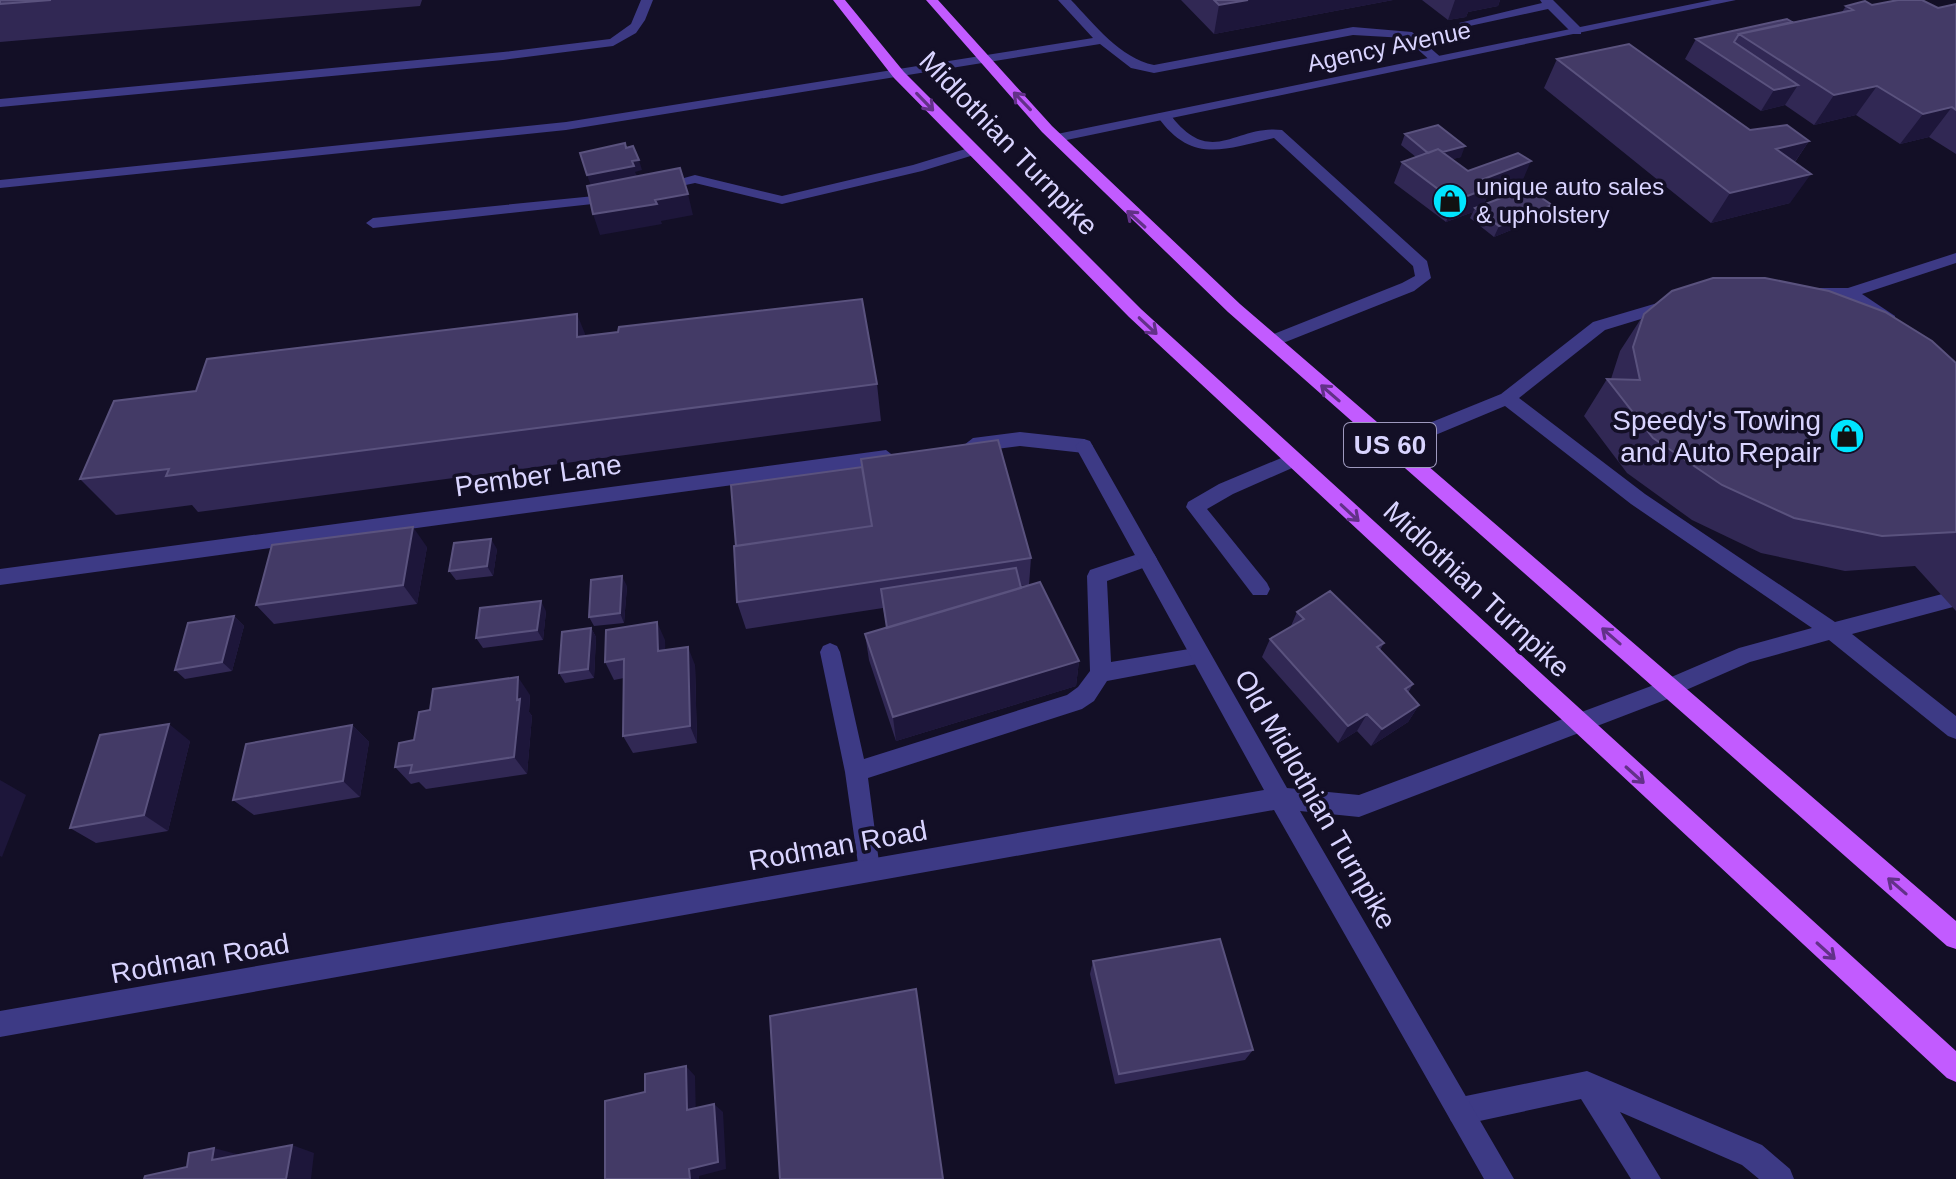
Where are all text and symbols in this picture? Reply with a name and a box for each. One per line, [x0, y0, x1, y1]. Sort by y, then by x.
street label: Agency Avenue [1305, 16, 1473, 77]
street label: Midlothian Turnpike [913, 45, 1104, 241]
one-way arrow [915, 92, 934, 112]
one-way arrow [1013, 92, 1032, 111]
place label: unique auto sales & upholstery [1476, 173, 1664, 228]
shop icon: unique auto sales & upholstery [1431, 182, 1469, 220]
one-way arrow [1127, 210, 1147, 228]
one-way arrow [1138, 316, 1158, 334]
one-way arrow [1320, 384, 1340, 402]
place label: Speedy's Towing and Auto Repair [1612, 405, 1821, 468]
shop icon: Speedy's Towing and Auto Repair [1828, 417, 1866, 455]
road number: US 60 [1344, 423, 1436, 467]
street label: Pember Lane [453, 448, 623, 503]
street label: Midlothian Turnpike [1377, 495, 1576, 684]
one-way arrow [1340, 503, 1360, 522]
one-way arrow [1601, 628, 1621, 646]
street label: Old Midlothian Turnpike [1229, 664, 1403, 934]
one-way arrow [1624, 765, 1644, 783]
street label: Rodman Road [746, 815, 930, 876]
one-way arrow [1888, 877, 1908, 895]
street label: Rodman Road [108, 928, 292, 989]
one-way arrow [1816, 941, 1836, 959]

